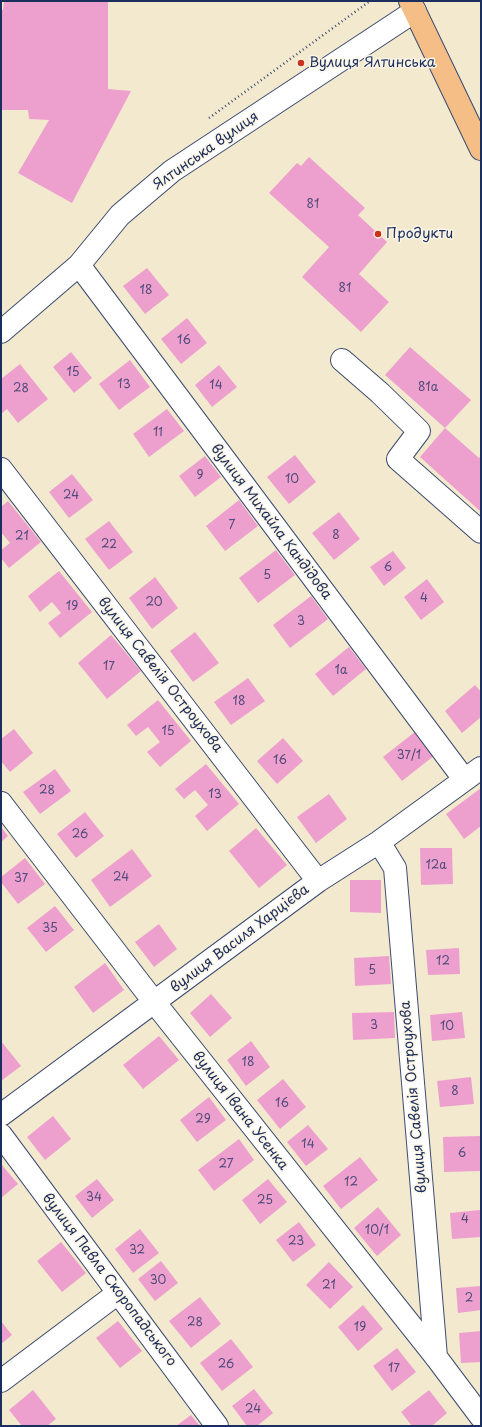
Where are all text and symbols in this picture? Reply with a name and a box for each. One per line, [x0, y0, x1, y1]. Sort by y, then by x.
place label: Вулиця Ялтинська [309, 55, 435, 71]
marker: Вулиця Ялтинська [296, 58, 306, 68]
street label: Ялтинська вулиця [150, 108, 262, 194]
house number: 81 [307, 198, 319, 212]
place label: Продукти [386, 226, 453, 242]
marker: Продукти [373, 229, 383, 239]
house number: 81 [339, 282, 351, 296]
house number: 18 [140, 284, 152, 298]
house number: 16 [177, 334, 191, 348]
house number: 15 [66, 366, 80, 380]
house number: 13 [117, 378, 131, 392]
house number: 14 [209, 379, 223, 393]
house number: 81а [418, 381, 438, 395]
house number: 28 [13, 382, 29, 396]
house number: 11 [153, 426, 163, 440]
street label: вулиця Михайла Кандідова [207, 441, 335, 603]
house number: 9 [196, 469, 204, 483]
house number: 10 [285, 473, 299, 487]
house number: 24 [63, 489, 79, 503]
house number: 7 [229, 519, 235, 533]
house number: 8 [332, 529, 340, 543]
house number: 21 [15, 530, 29, 544]
house number: 22 [101, 538, 117, 552]
house number: 6 [384, 561, 392, 575]
house number: 5 [263, 569, 271, 583]
house number: 4 [420, 592, 428, 606]
street label: вулиця Савелія Остроухова [94, 594, 226, 756]
house number: 20 [145, 596, 163, 610]
house number: 19 [66, 600, 78, 614]
house number: 3 [297, 615, 305, 629]
house number: 17 [103, 660, 115, 674]
house number: 1а [335, 664, 347, 678]
house number: 18 [233, 695, 245, 709]
house number: 15 [161, 725, 175, 739]
house number: 37/1 [397, 749, 421, 763]
house number: 16 [273, 754, 287, 768]
house number: 28 [39, 784, 55, 798]
house number: 13 [208, 788, 222, 802]
house number: 26 [72, 828, 88, 842]
house number: 12а [425, 859, 447, 873]
house number: 24 [113, 871, 129, 885]
house number: 37 [14, 872, 28, 886]
street label: вулиця Василя Харцієва [167, 881, 313, 997]
house number: 35 [42, 922, 58, 936]
house number: 12 [436, 955, 450, 969]
house number: 5 [368, 964, 376, 978]
street label: вулиця Савелія Остроухова [397, 1000, 431, 1194]
house number: 3 [370, 1019, 378, 1033]
house number: 10 [440, 1020, 454, 1034]
street label: вулиця Івана Усенка [188, 1048, 292, 1174]
house number: 18 [242, 1056, 254, 1070]
house number: 8 [451, 1085, 459, 1099]
house number: 16 [275, 1097, 289, 1111]
house number: 29 [195, 1113, 211, 1127]
house number: 14 [301, 1138, 315, 1152]
house number: 6 [458, 1147, 466, 1161]
house number: 27 [219, 1158, 233, 1172]
house number: 12 [344, 1176, 358, 1190]
street label: вулиця Павла Скоропадського [38, 1190, 180, 1370]
house number: 34 [86, 1191, 102, 1205]
house number: 25 [257, 1194, 273, 1208]
house number: 4 [461, 1213, 469, 1227]
house number: 10/1 [365, 1224, 389, 1238]
house number: 23 [288, 1235, 304, 1249]
house number: 32 [129, 1244, 145, 1258]
house number: 30 [150, 1274, 166, 1288]
house number: 21 [322, 1279, 336, 1293]
house number: 2 [465, 1292, 473, 1306]
house number: 28 [187, 1316, 203, 1330]
house number: 19 [354, 1321, 366, 1335]
house number: 26 [218, 1358, 234, 1372]
house number: 17 [388, 1362, 400, 1376]
house number: 24 [245, 1403, 261, 1417]

